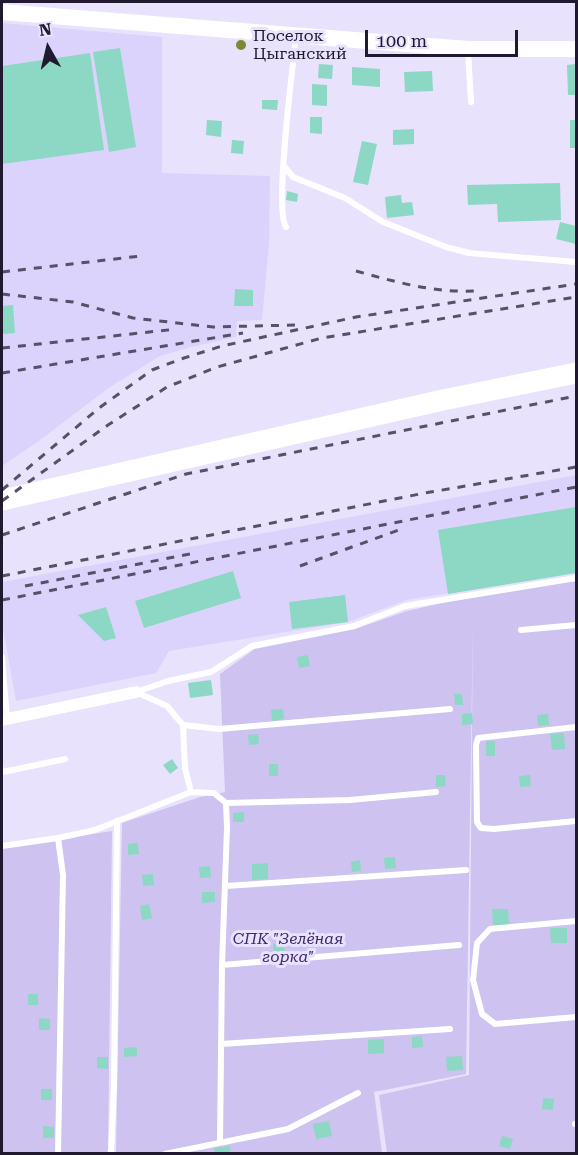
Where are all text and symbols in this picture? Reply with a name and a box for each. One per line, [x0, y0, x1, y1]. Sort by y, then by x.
north arrow [18, 18, 78, 78]
scale bar [368, 18, 521, 56]
text: N [38, 19, 53, 40]
place label: Поселок Цыганский [253, 26, 347, 64]
text: 100 m [376, 30, 427, 51]
marker: Поселок Цыганский [234, 38, 248, 52]
park label: СПК "Зелёная горка" [233, 929, 343, 967]

